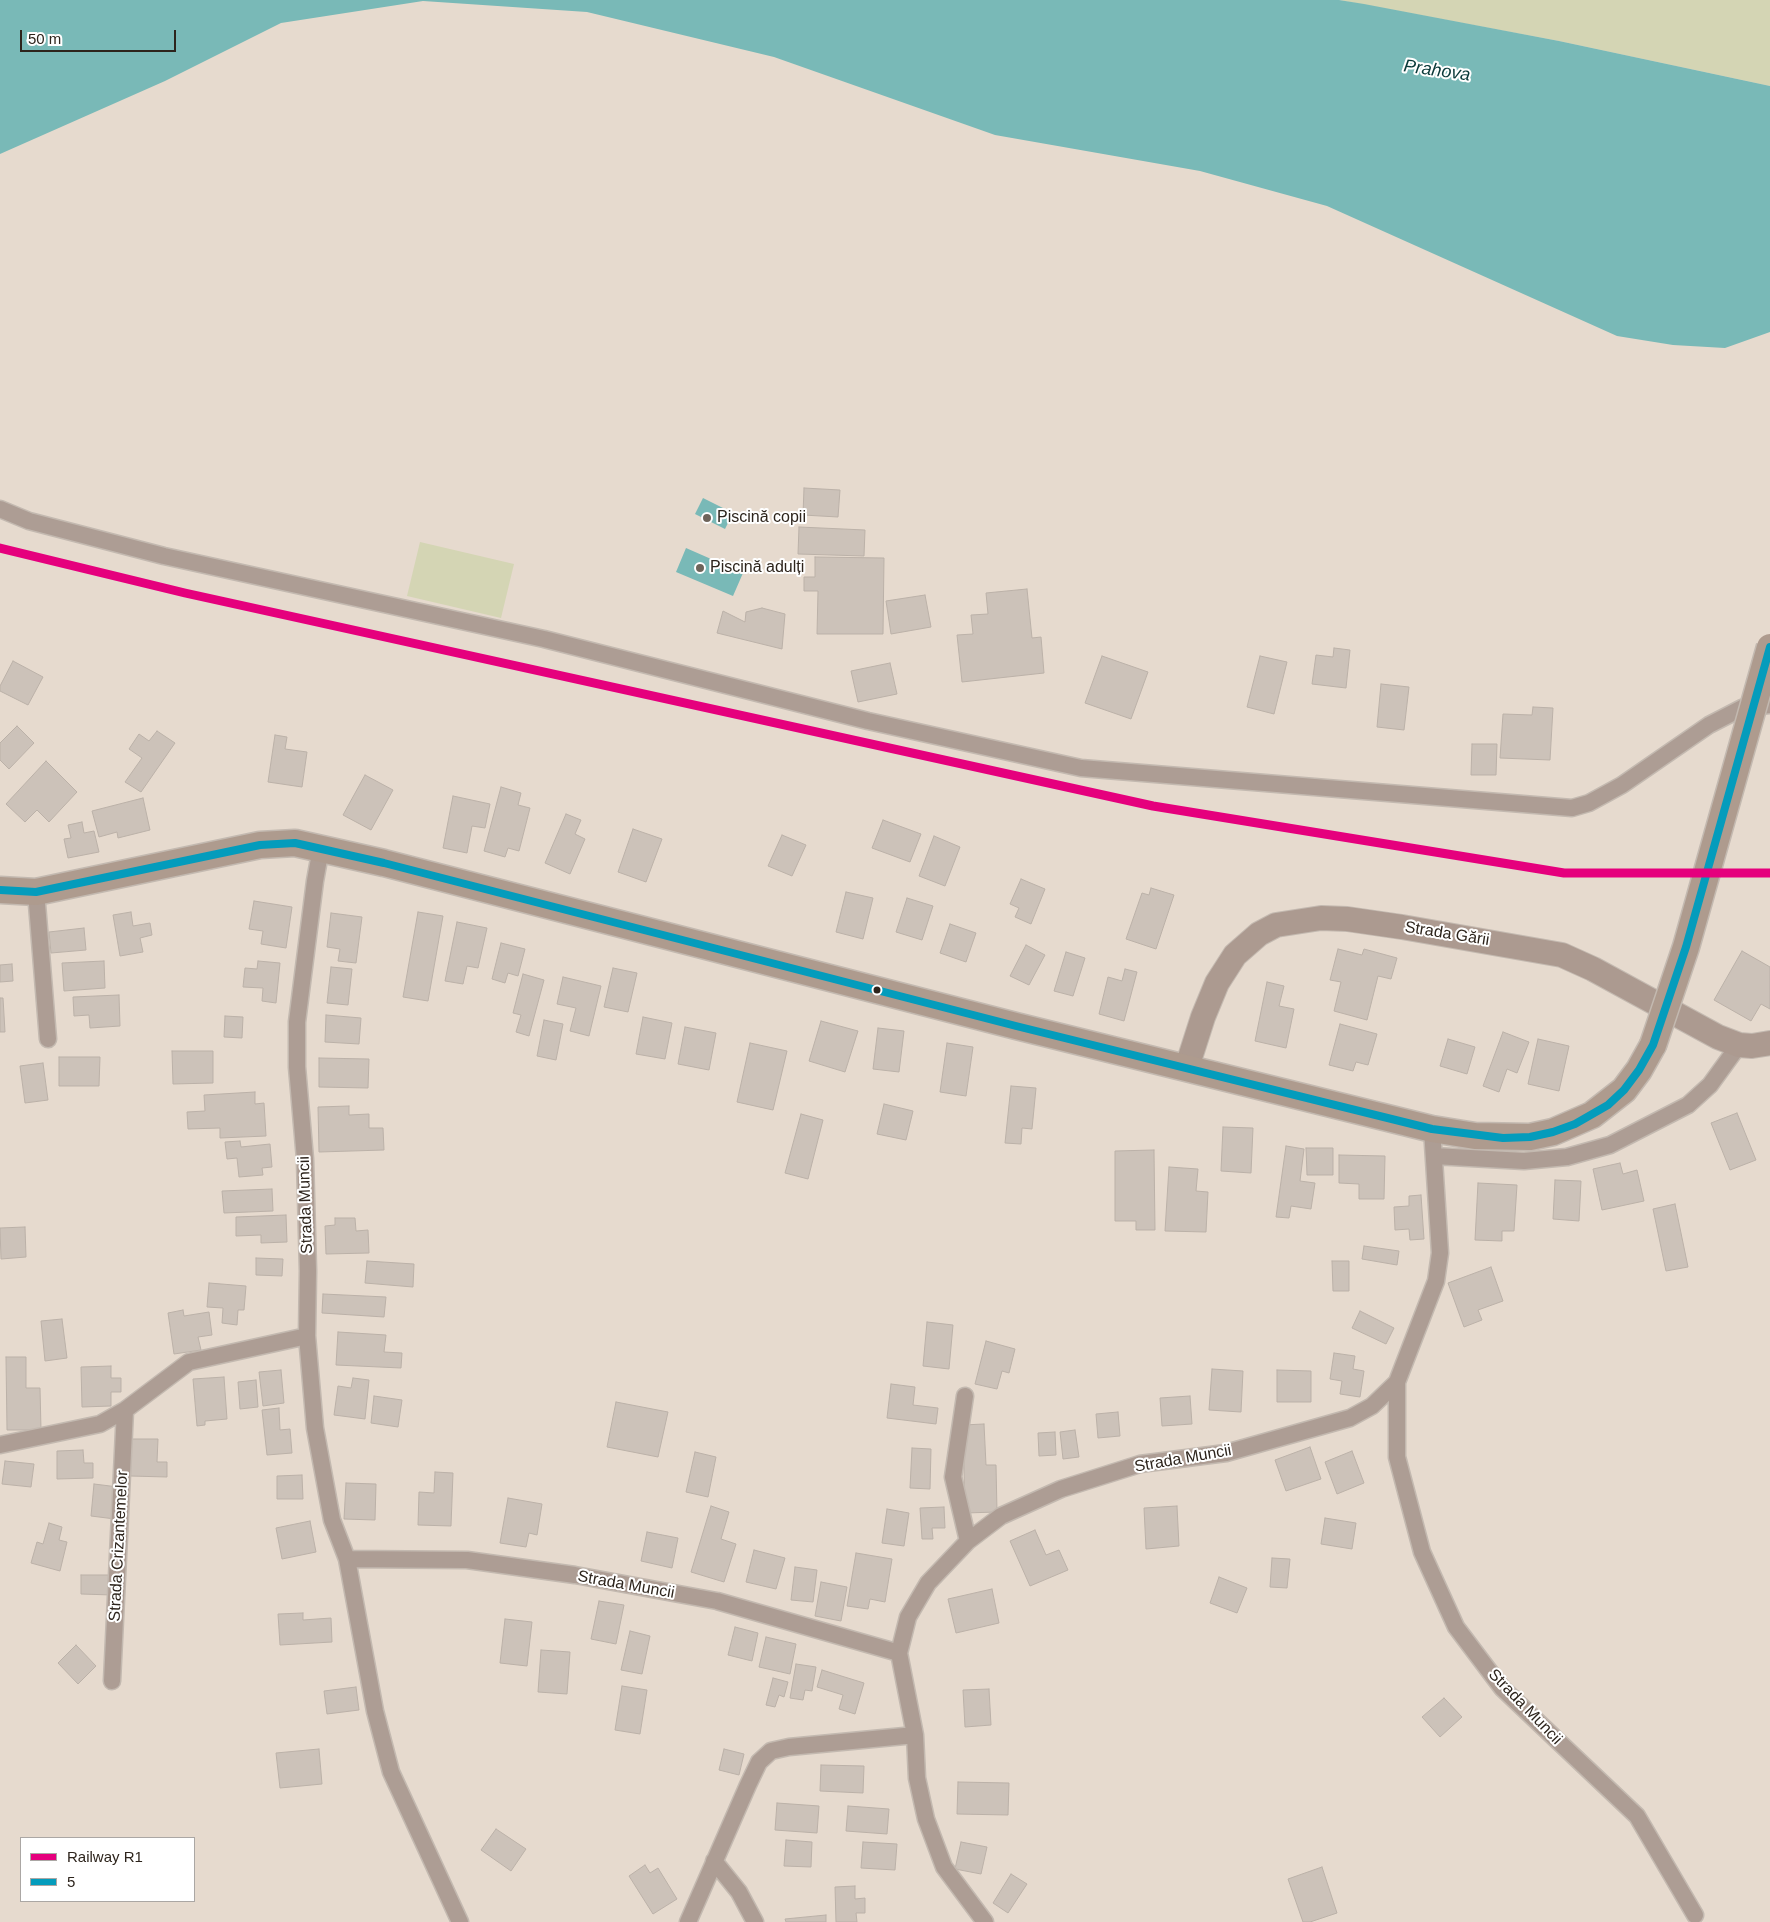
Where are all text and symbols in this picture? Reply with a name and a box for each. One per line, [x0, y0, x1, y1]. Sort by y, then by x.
scale bar [22, 20, 179, 52]
text: 50 m [28, 30, 61, 47]
water label: Prahova [1402, 56, 1472, 86]
place label: Piscină copii [717, 508, 806, 528]
marker: Piscină copii [701, 512, 713, 524]
place label: Piscină adulți [710, 558, 804, 578]
marker: Piscină adulți [694, 562, 706, 574]
street label: Strada Gării [1403, 918, 1491, 950]
unlabelled marker [872, 985, 882, 995]
street label: Strada Muncii [295, 1156, 317, 1254]
street label: Strada Muncii [1133, 1441, 1233, 1477]
street label: Strada Crizantemelor [105, 1470, 133, 1622]
street label: Strada Muncii [576, 1567, 676, 1603]
street label: Strada Muncii [1484, 1665, 1566, 1749]
legend [20, 1837, 195, 1902]
text: Railway R1 [67, 1848, 143, 1865]
text: 5 [67, 1873, 75, 1890]

